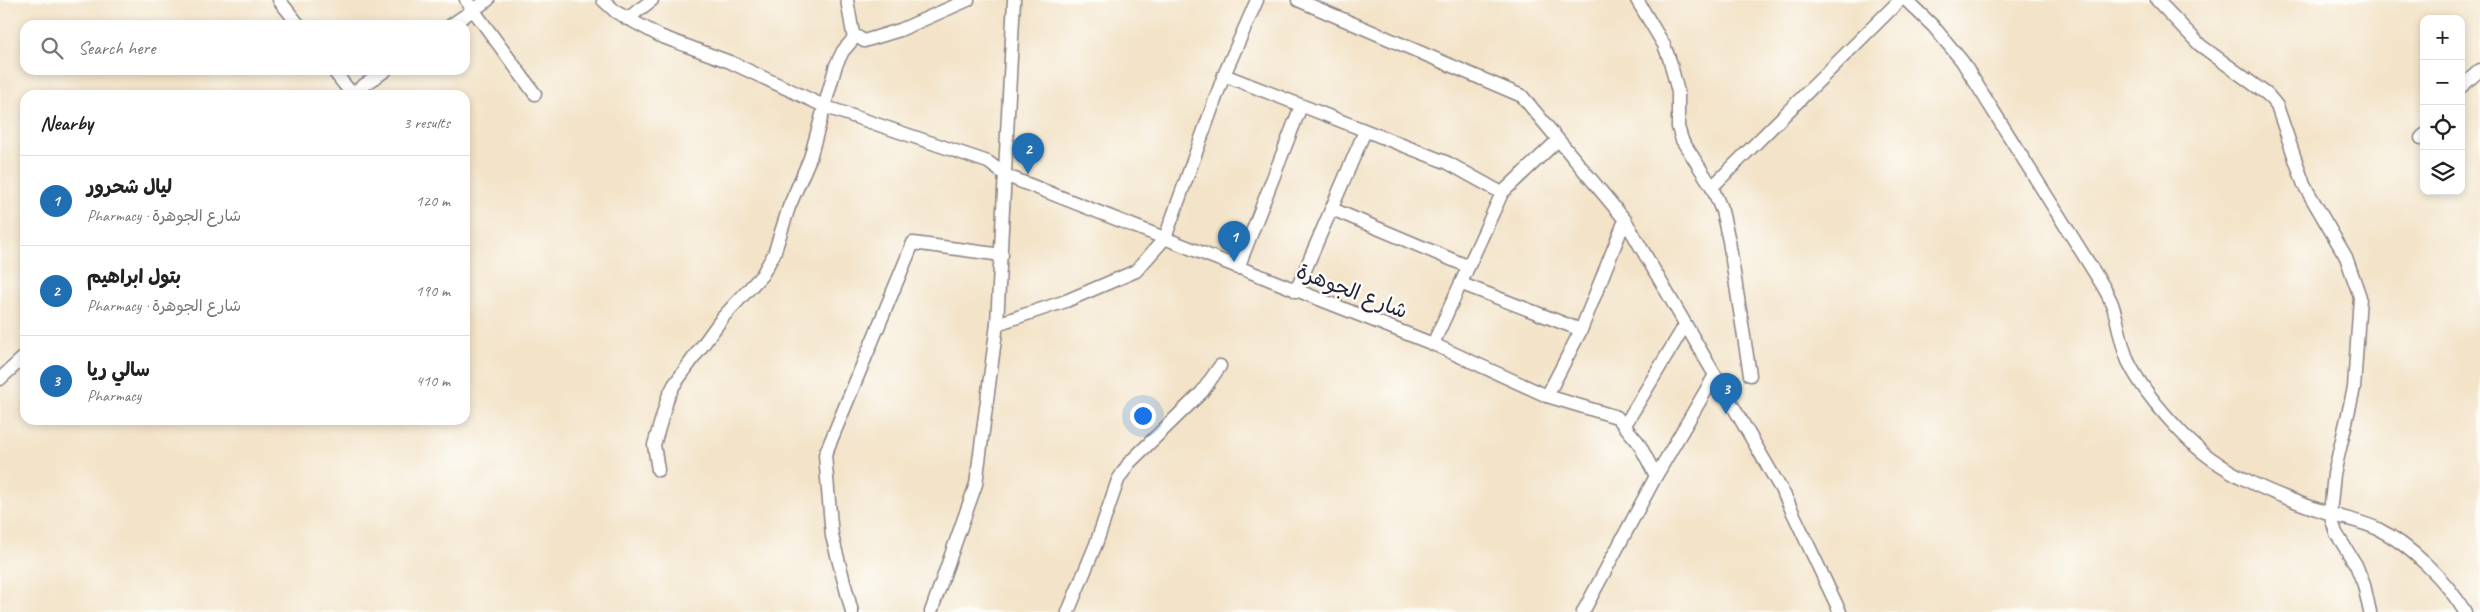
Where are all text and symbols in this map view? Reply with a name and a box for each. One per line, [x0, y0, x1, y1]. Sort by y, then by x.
map controls [2420, 15, 2465, 195]
button: + [2420, 15, 2465, 60]
search box [20, 20, 470, 75]
icon: search [38, 34, 66, 62]
text: Search here [78, 36, 155, 60]
button: − [2420, 60, 2465, 105]
button: locate [2420, 105, 2465, 150]
text: Nearby [40, 110, 93, 136]
text: 3 results [403, 113, 450, 133]
pin: 2 [1012, 133, 1044, 174]
button: layers [2420, 150, 2465, 195]
text: ليال شحرور [87, 175, 172, 199]
text: 1 [52, 191, 60, 211]
text: 120 m [416, 191, 450, 211]
text: Pharmacy · شارع الجوهرة [87, 206, 241, 226]
pin: 1 [1218, 221, 1250, 262]
street label: شارع الجوهرة [1292, 258, 1411, 326]
text: بتول ابراهيم [87, 265, 181, 289]
text: 2 [52, 281, 60, 301]
text: 190 m [416, 281, 450, 301]
text: Pharmacy · شارع الجوهرة [87, 296, 241, 316]
text: سالي ريا [87, 358, 150, 382]
text: 3 [52, 371, 60, 391]
text: 410 m [416, 371, 450, 391]
pin: 3 [1710, 373, 1742, 414]
text: Pharmacy [87, 386, 141, 406]
your location [1130, 403, 1156, 429]

